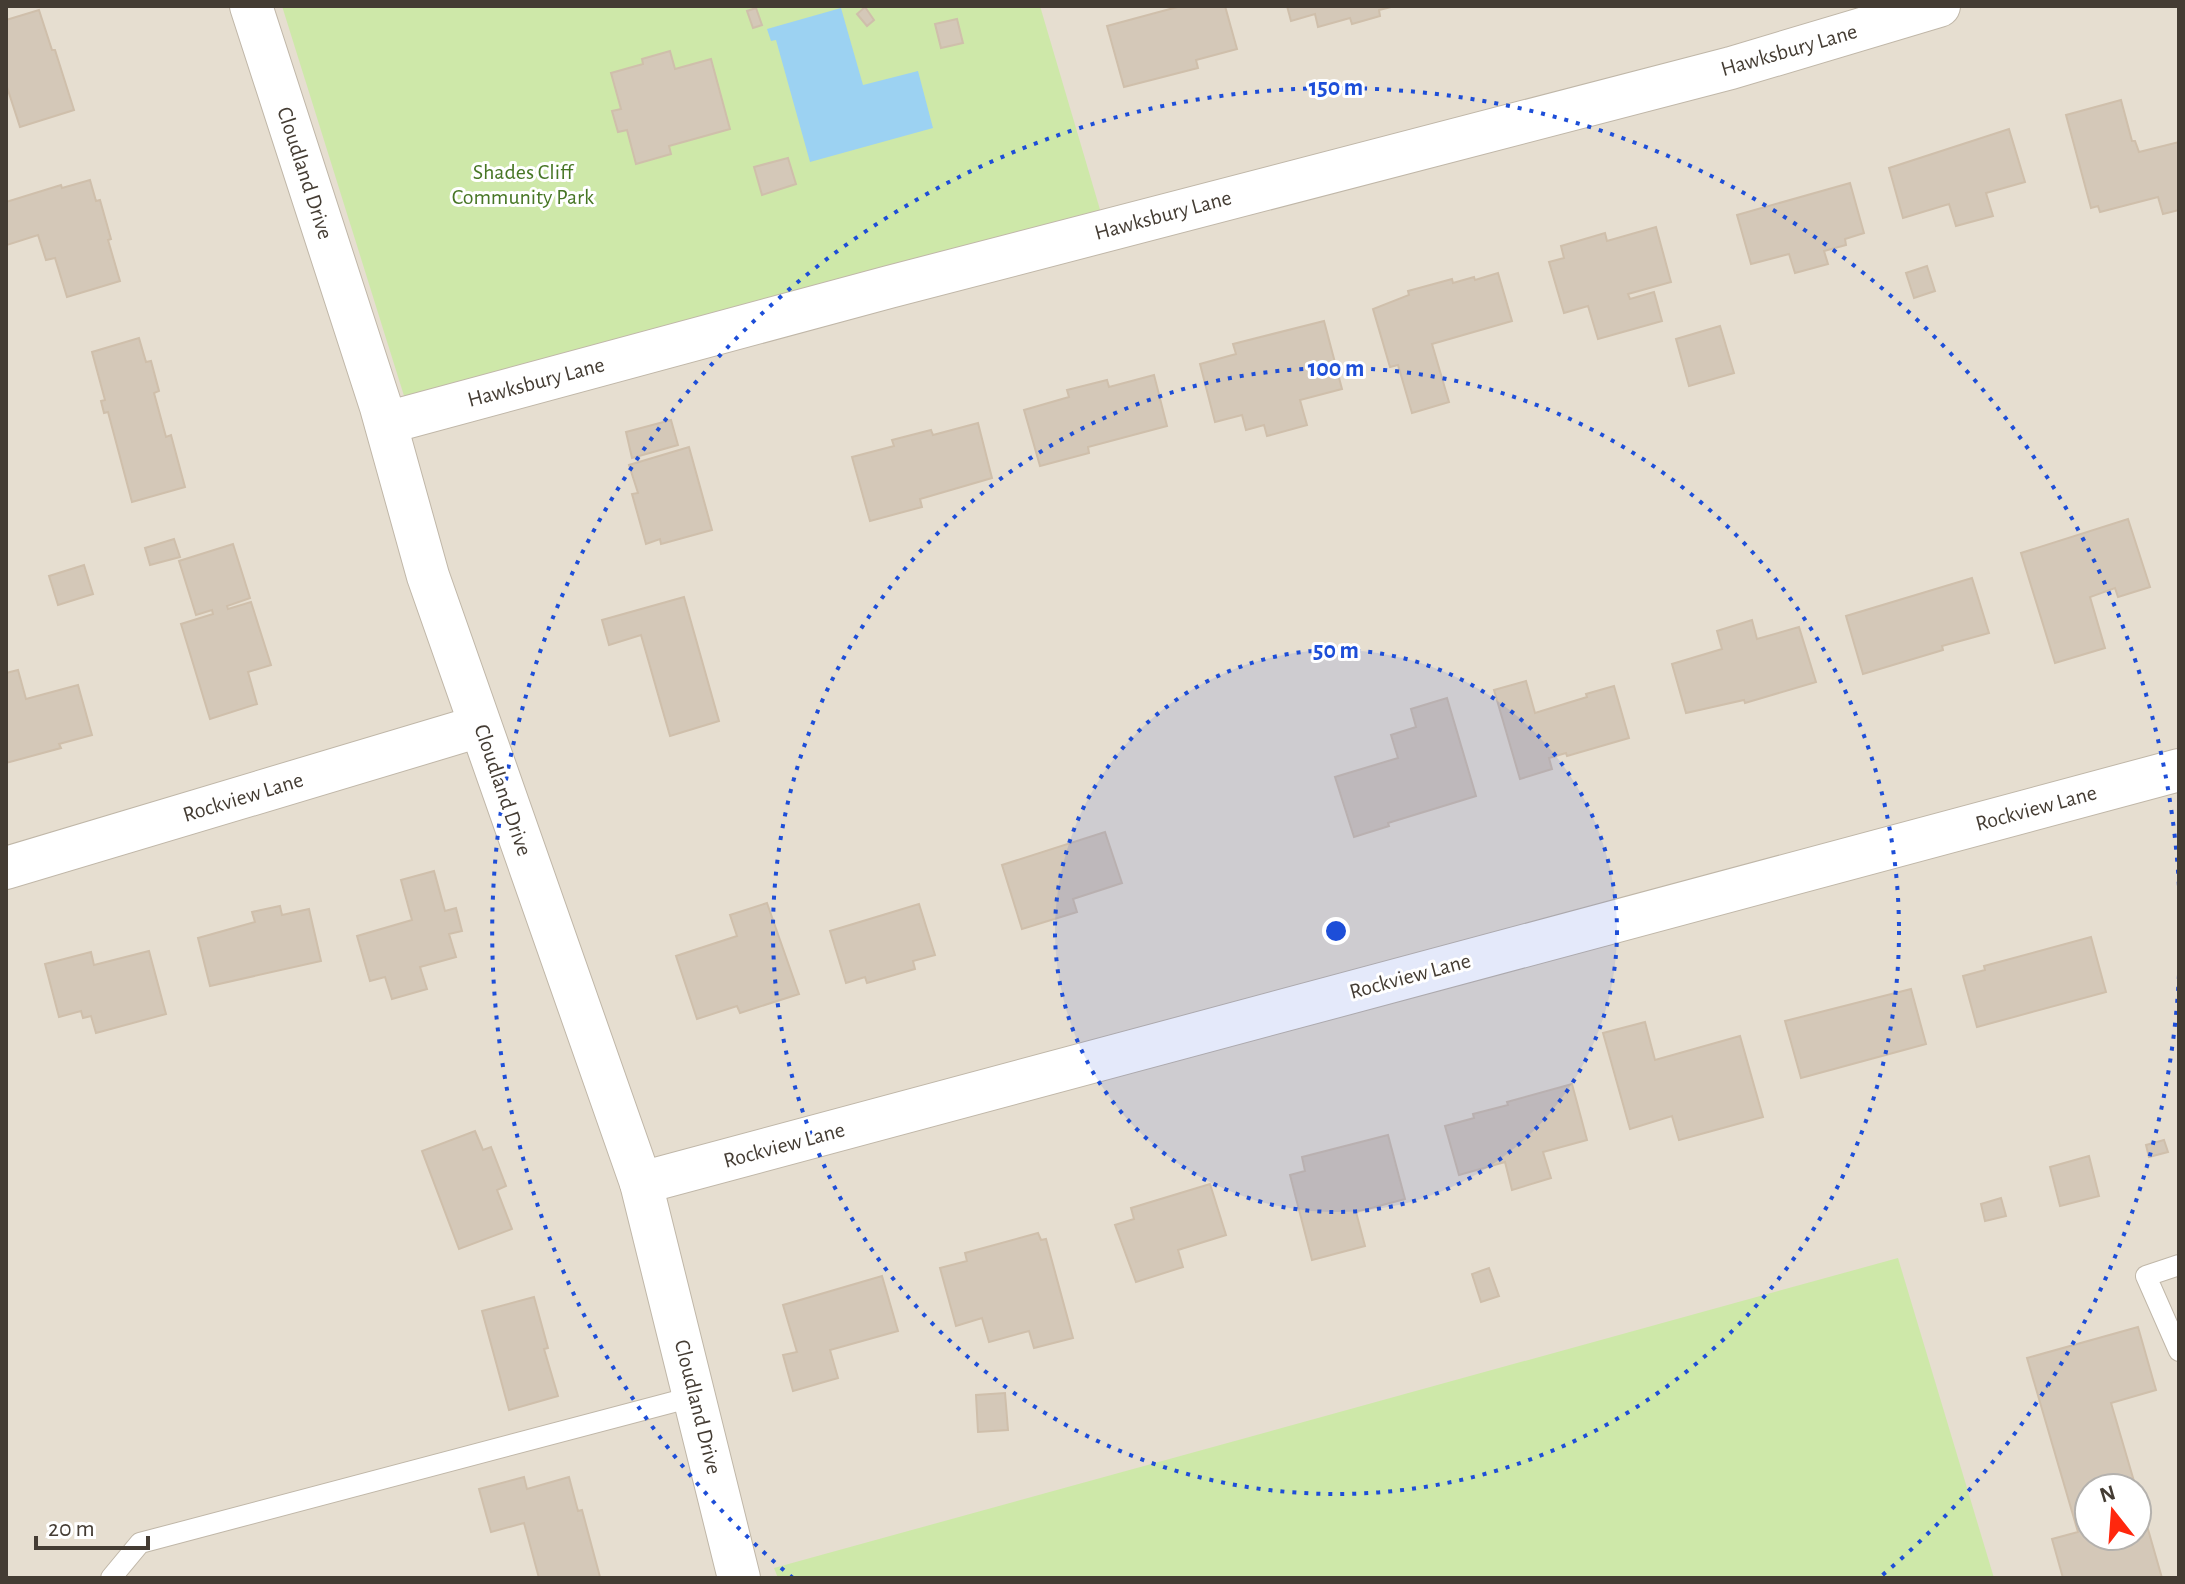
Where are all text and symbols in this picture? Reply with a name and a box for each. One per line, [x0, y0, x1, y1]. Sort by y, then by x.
street label: Hawksbury Lane [1718, 20, 1860, 80]
text: 150 m [1309, 76, 1363, 100]
street label: Cloudland Drive [273, 104, 337, 242]
park label: Shades Cliff Community Park [452, 161, 594, 208]
street label: Hawksbury Lane [1092, 186, 1234, 244]
street label: Hawksbury Lane [465, 353, 607, 411]
text: 100 m [1308, 357, 1364, 381]
text: 50 m [1313, 639, 1359, 663]
street label: Cloudland Drive [470, 721, 536, 859]
street label: Rockview Lane [180, 768, 306, 826]
street label: Rockview Lane [1973, 781, 2099, 835]
centre of rings [1322, 917, 1350, 945]
street label: Rockview Lane [1347, 949, 1473, 1003]
street label: Rockview Lane [721, 1118, 847, 1172]
street label: Cloudland Drive [671, 1337, 725, 1477]
north arrow [2073, 1472, 2153, 1552]
text: N [2097, 1481, 2118, 1507]
scale bar [36, 1500, 148, 1550]
text: 20 m [48, 1517, 95, 1541]

